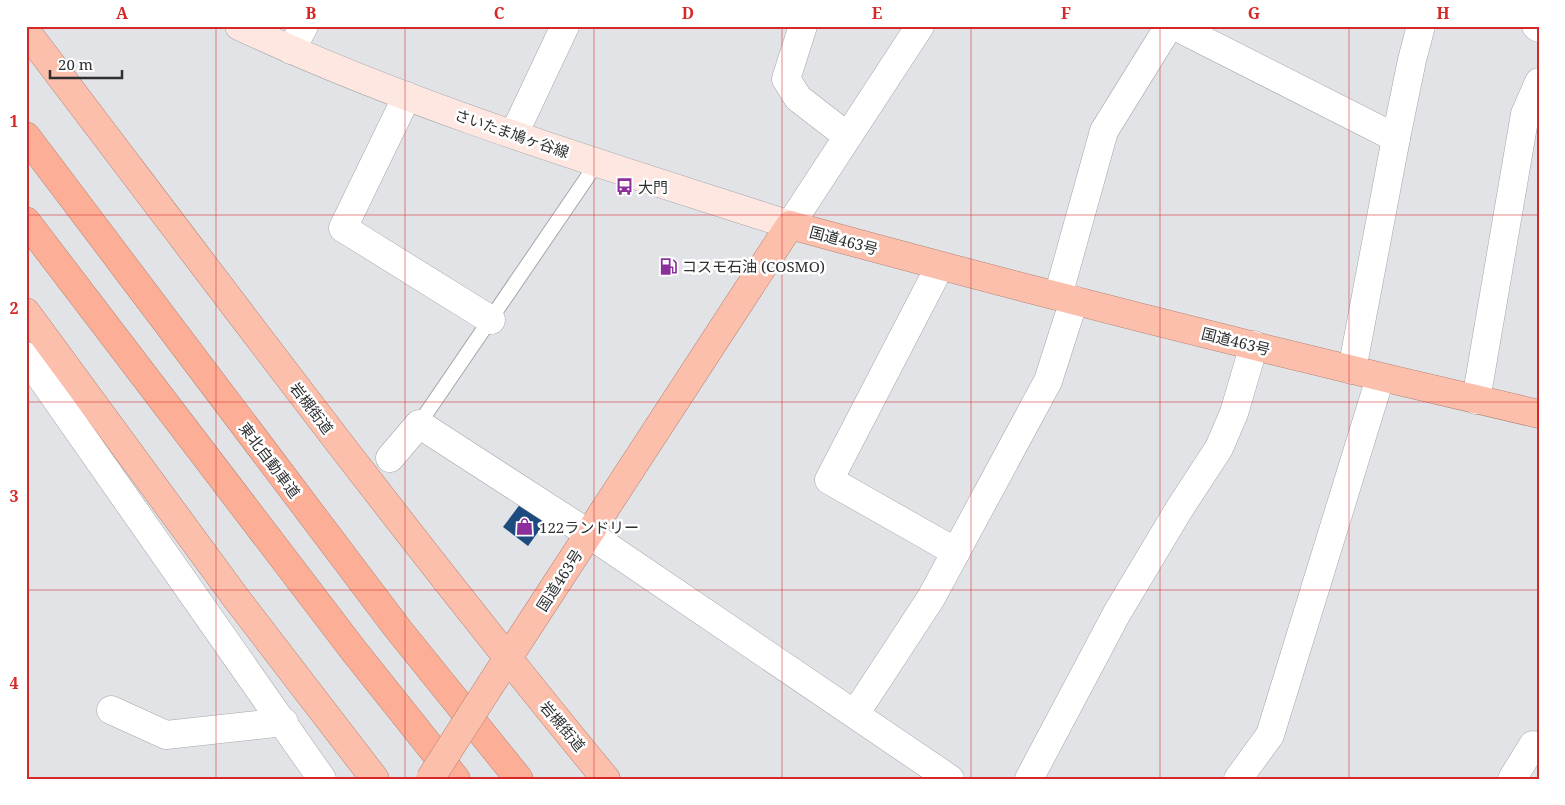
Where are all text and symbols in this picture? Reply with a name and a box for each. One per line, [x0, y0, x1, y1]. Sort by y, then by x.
text: A [116, 2, 129, 24]
text: B [306, 2, 317, 24]
text: C [494, 2, 505, 24]
text: D [682, 2, 694, 24]
text: E [872, 2, 882, 24]
text: F [1061, 2, 1071, 24]
text: G [1248, 2, 1260, 24]
text: H [1436, 2, 1450, 24]
scale bar [50, 48, 122, 80]
text: 20 m [58, 54, 93, 74]
street label: さいたま鳩ヶ谷線 [452, 104, 572, 162]
text: 1 [9, 110, 19, 132]
bus stop icon: 大門 [614, 177, 634, 197]
place label: 大門 [638, 177, 668, 197]
street label: 国道463号 [808, 221, 880, 259]
fuel station icon: コスモ石油 (COSMO) [658, 256, 678, 276]
place label: コスモ石油 (COSMO) [682, 256, 825, 276]
text: 2 [9, 297, 19, 319]
street label: 国道463号 [1200, 323, 1272, 359]
street label: 岩槻街道 [286, 378, 338, 438]
street label: 東北自動車道 [235, 418, 305, 502]
text: 3 [9, 485, 19, 507]
shop icon: 122ランドリー [515, 517, 535, 537]
place label: 122ランドリー [539, 517, 639, 537]
street label: 国道463号 [532, 545, 586, 615]
text: 4 [9, 672, 19, 694]
street label: 岩槻街道 [536, 697, 590, 755]

